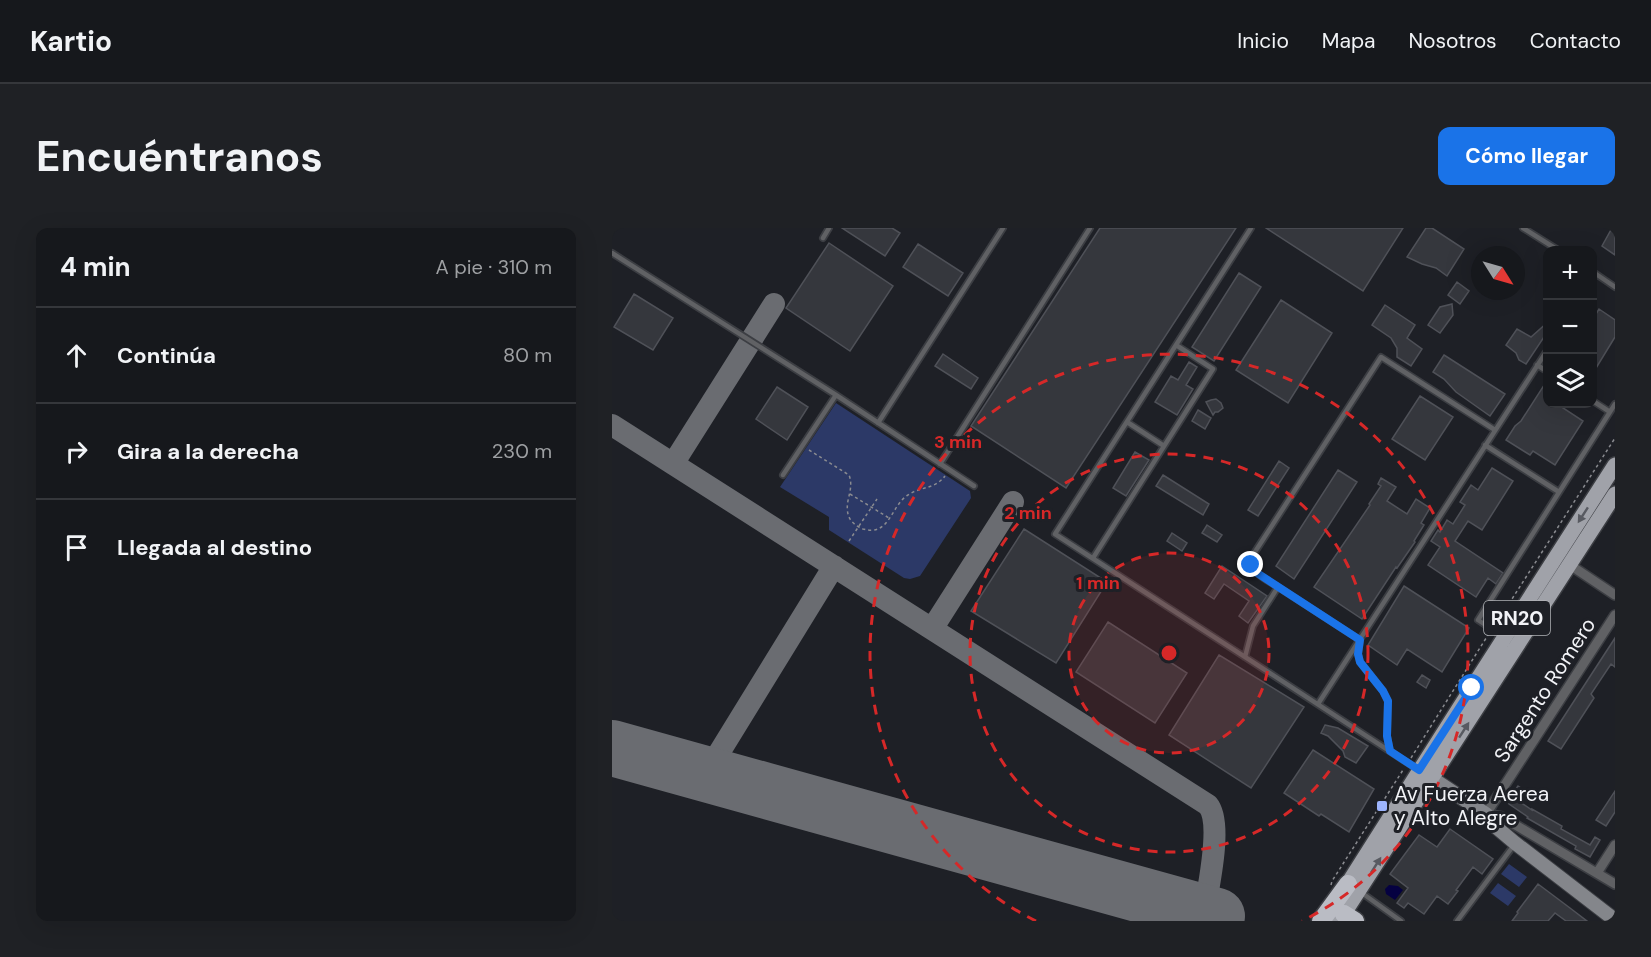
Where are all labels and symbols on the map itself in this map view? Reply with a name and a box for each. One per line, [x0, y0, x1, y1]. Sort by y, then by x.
north arrow [1471, 246, 1525, 300]
text: 3 min [934, 430, 982, 454]
text: 2 min [1004, 501, 1052, 525]
one-way arrow [1578, 506, 1589, 523]
route end [1237, 551, 1263, 577]
text: 1 min [1076, 571, 1120, 595]
road number: RN20 [1484, 601, 1550, 635]
street label: Sargento Romero [1488, 612, 1602, 768]
centre of rings [1159, 643, 1179, 663]
route start [1458, 674, 1484, 700]
one-way arrow [1458, 721, 1469, 738]
place label: Av Fuerza Aerea y Alto Alegre [1394, 780, 1549, 832]
marker: Av Fuerza Aerea y Alto Alegre [1375, 799, 1389, 813]
one-way arrow [1370, 857, 1381, 873]

